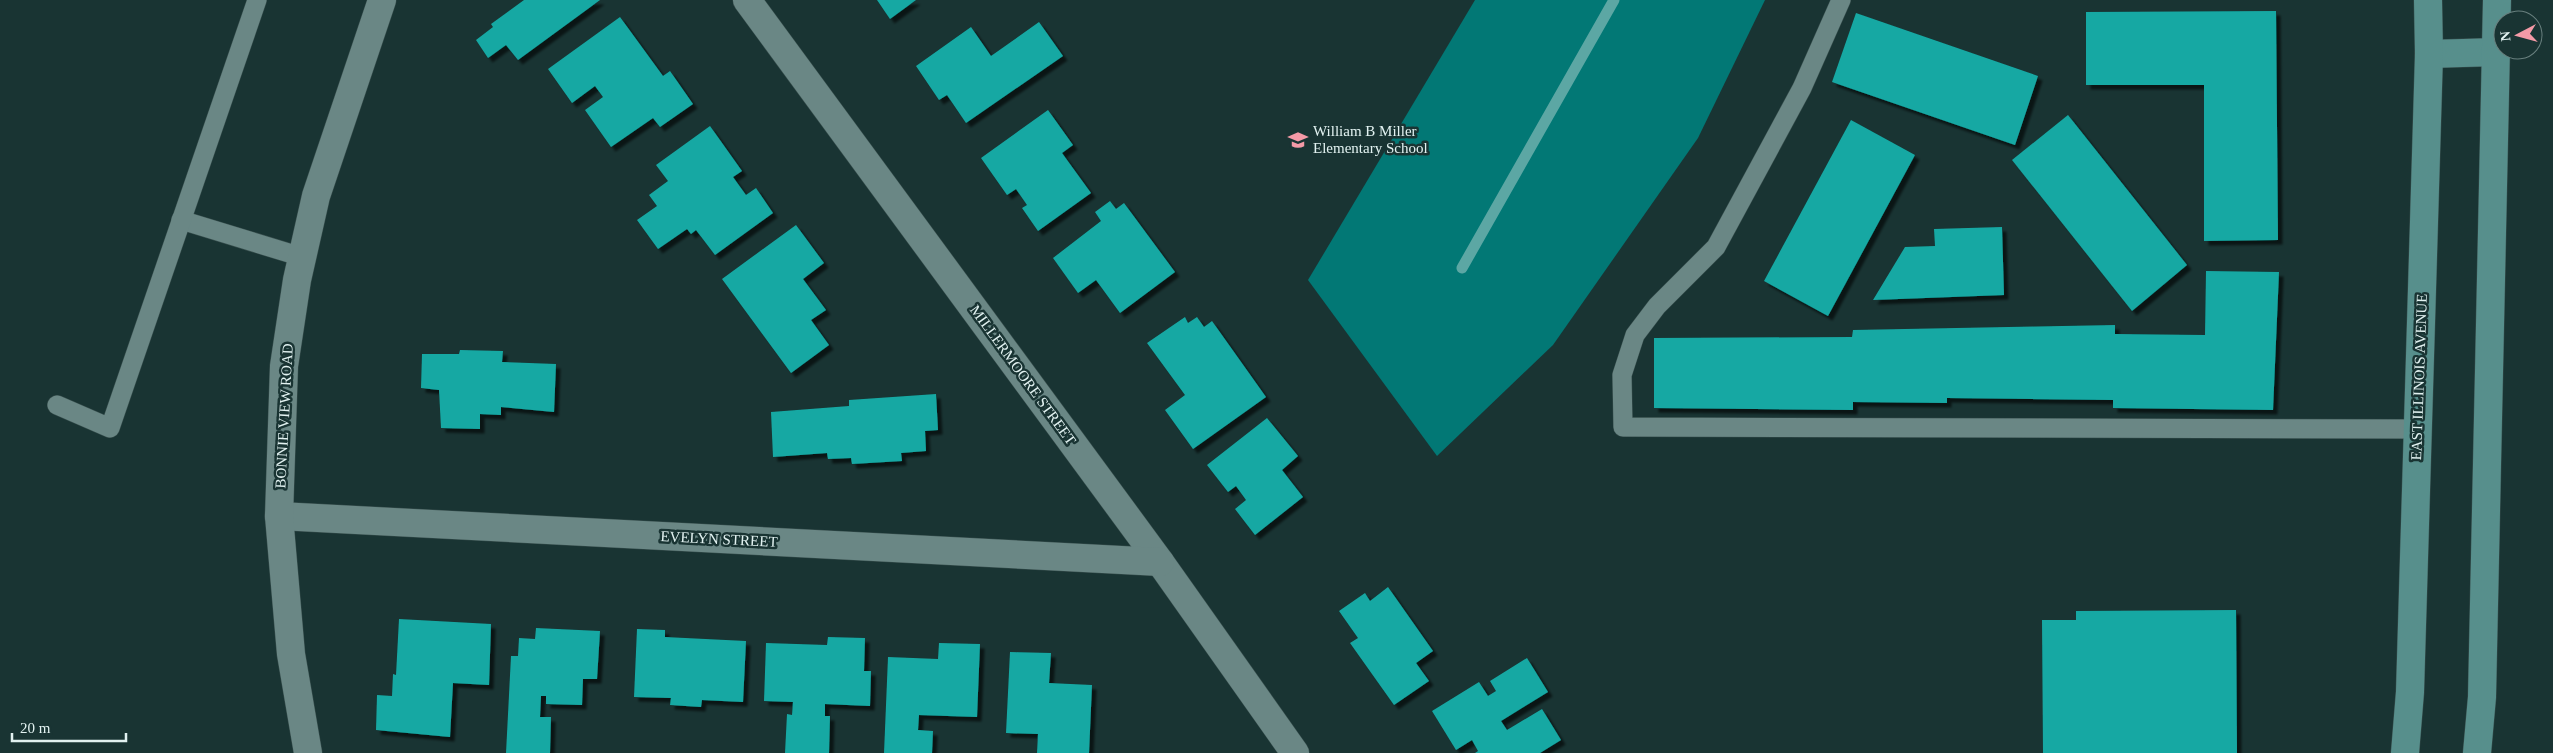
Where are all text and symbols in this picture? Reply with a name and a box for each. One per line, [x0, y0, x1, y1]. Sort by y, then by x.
north arrow [2493, 10, 2543, 60]
text: N [2498, 30, 2514, 42]
place label: William B Miller Elementary School [1313, 123, 1428, 156]
school or university icon: William B Miller Elementary School [1287, 129, 1309, 151]
street label: EAST ILLINOIS AVENUE [2408, 293, 2430, 461]
street label: MILLERMOORE STREET [967, 302, 1079, 448]
street label: BONNIE VIEW ROAD [272, 343, 296, 489]
street label: EVELYN STREET [660, 528, 778, 550]
scale bar [12, 710, 126, 742]
text: 20 m [20, 720, 51, 736]

